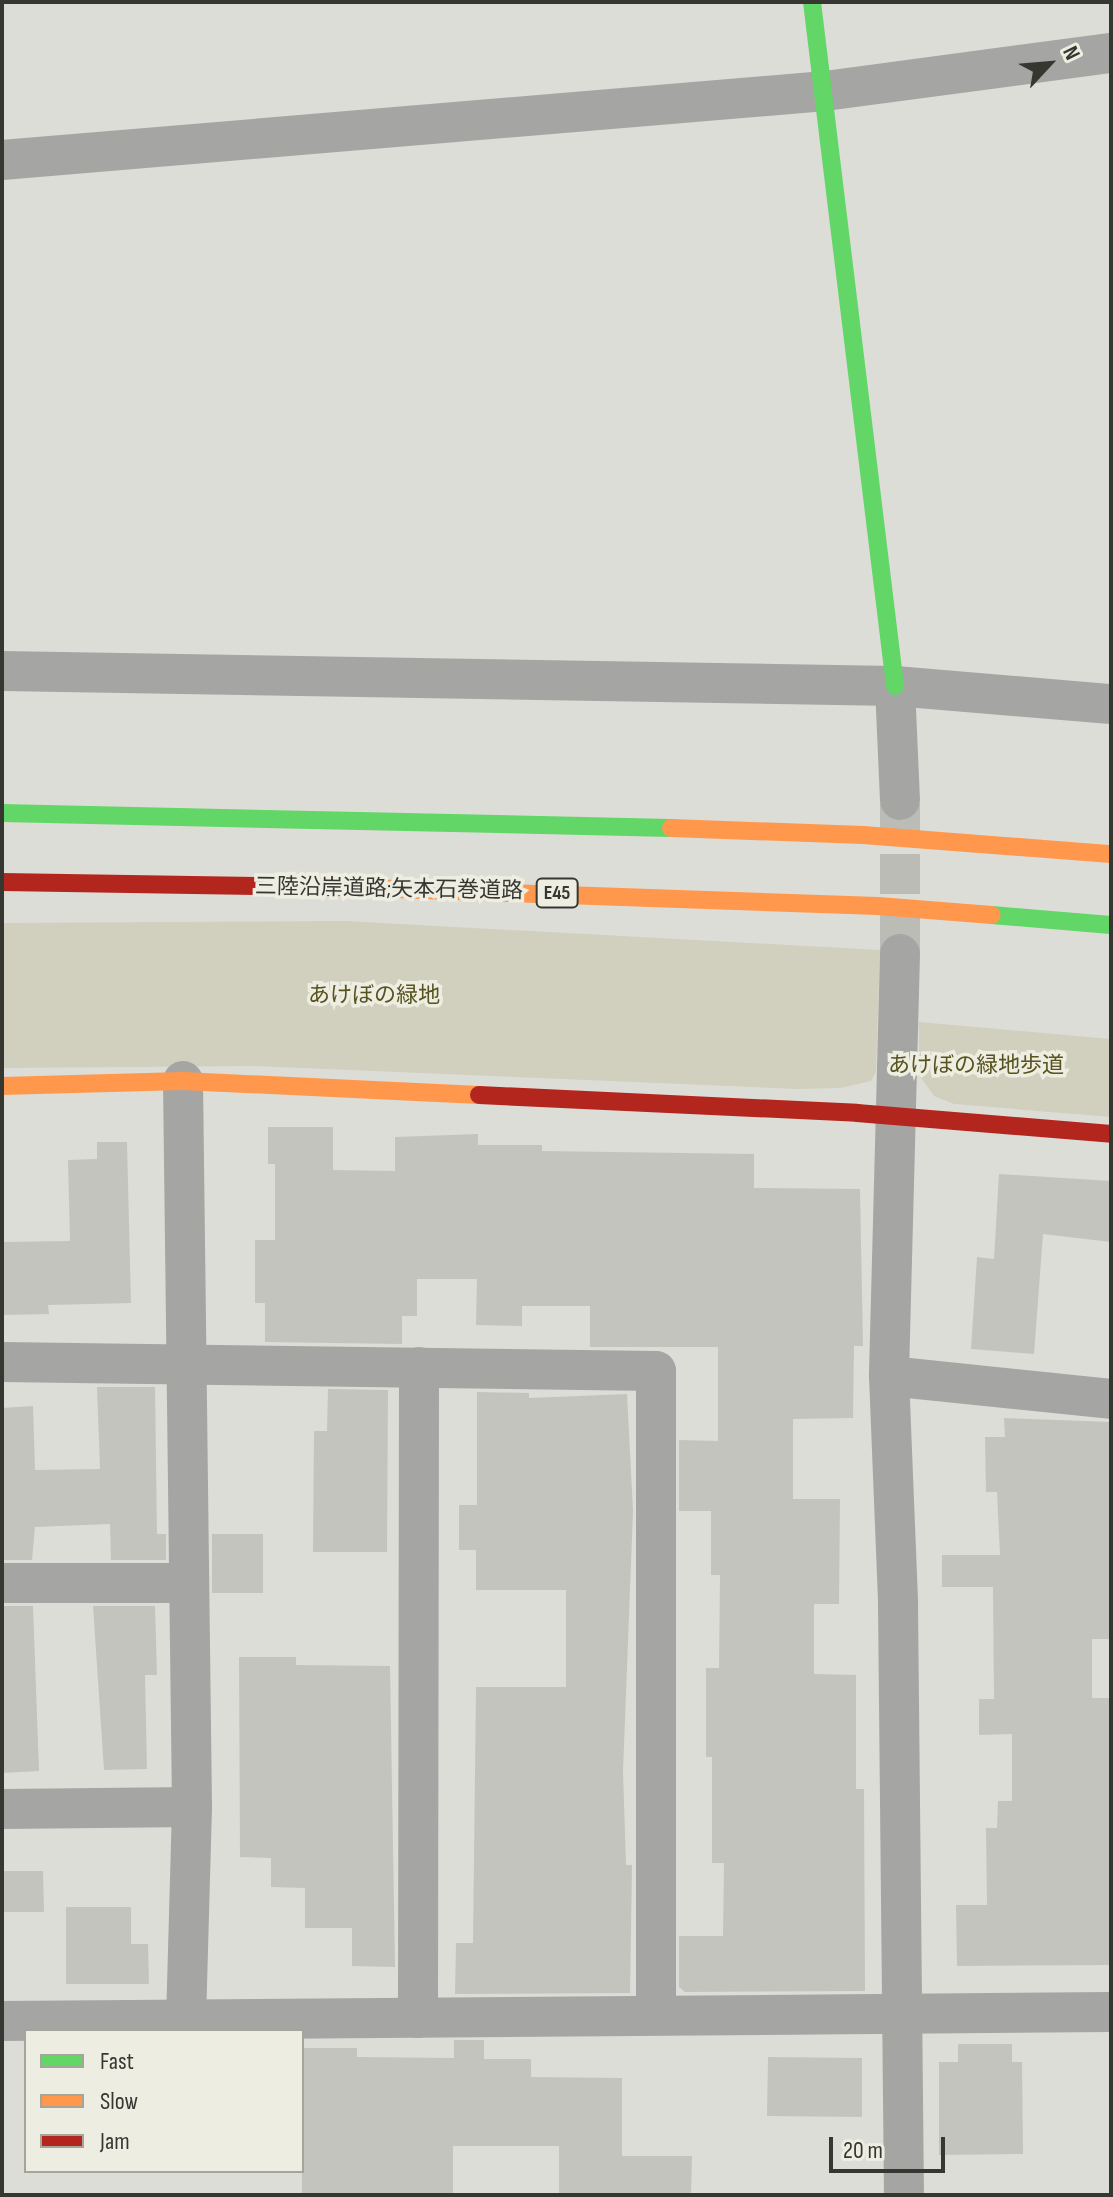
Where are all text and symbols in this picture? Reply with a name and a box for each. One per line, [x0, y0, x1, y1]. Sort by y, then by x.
north arrow [1009, 24, 1089, 104]
text: N [1056, 42, 1086, 64]
street label: 三陸沿岸道路;矢本石巻道路 [255, 873, 523, 905]
road number: E45 [535, 877, 579, 909]
park label: あけぼの緑地 [308, 983, 440, 1009]
park label: あけぼの緑地歩道 [888, 1053, 1064, 1079]
legend [24, 2029, 304, 2173]
text: Fast [100, 2047, 134, 2076]
text: Slow [100, 2087, 138, 2116]
scale bar [833, 2121, 949, 2171]
text: Jam [100, 2127, 130, 2156]
text: 20 m [843, 2136, 883, 2165]

